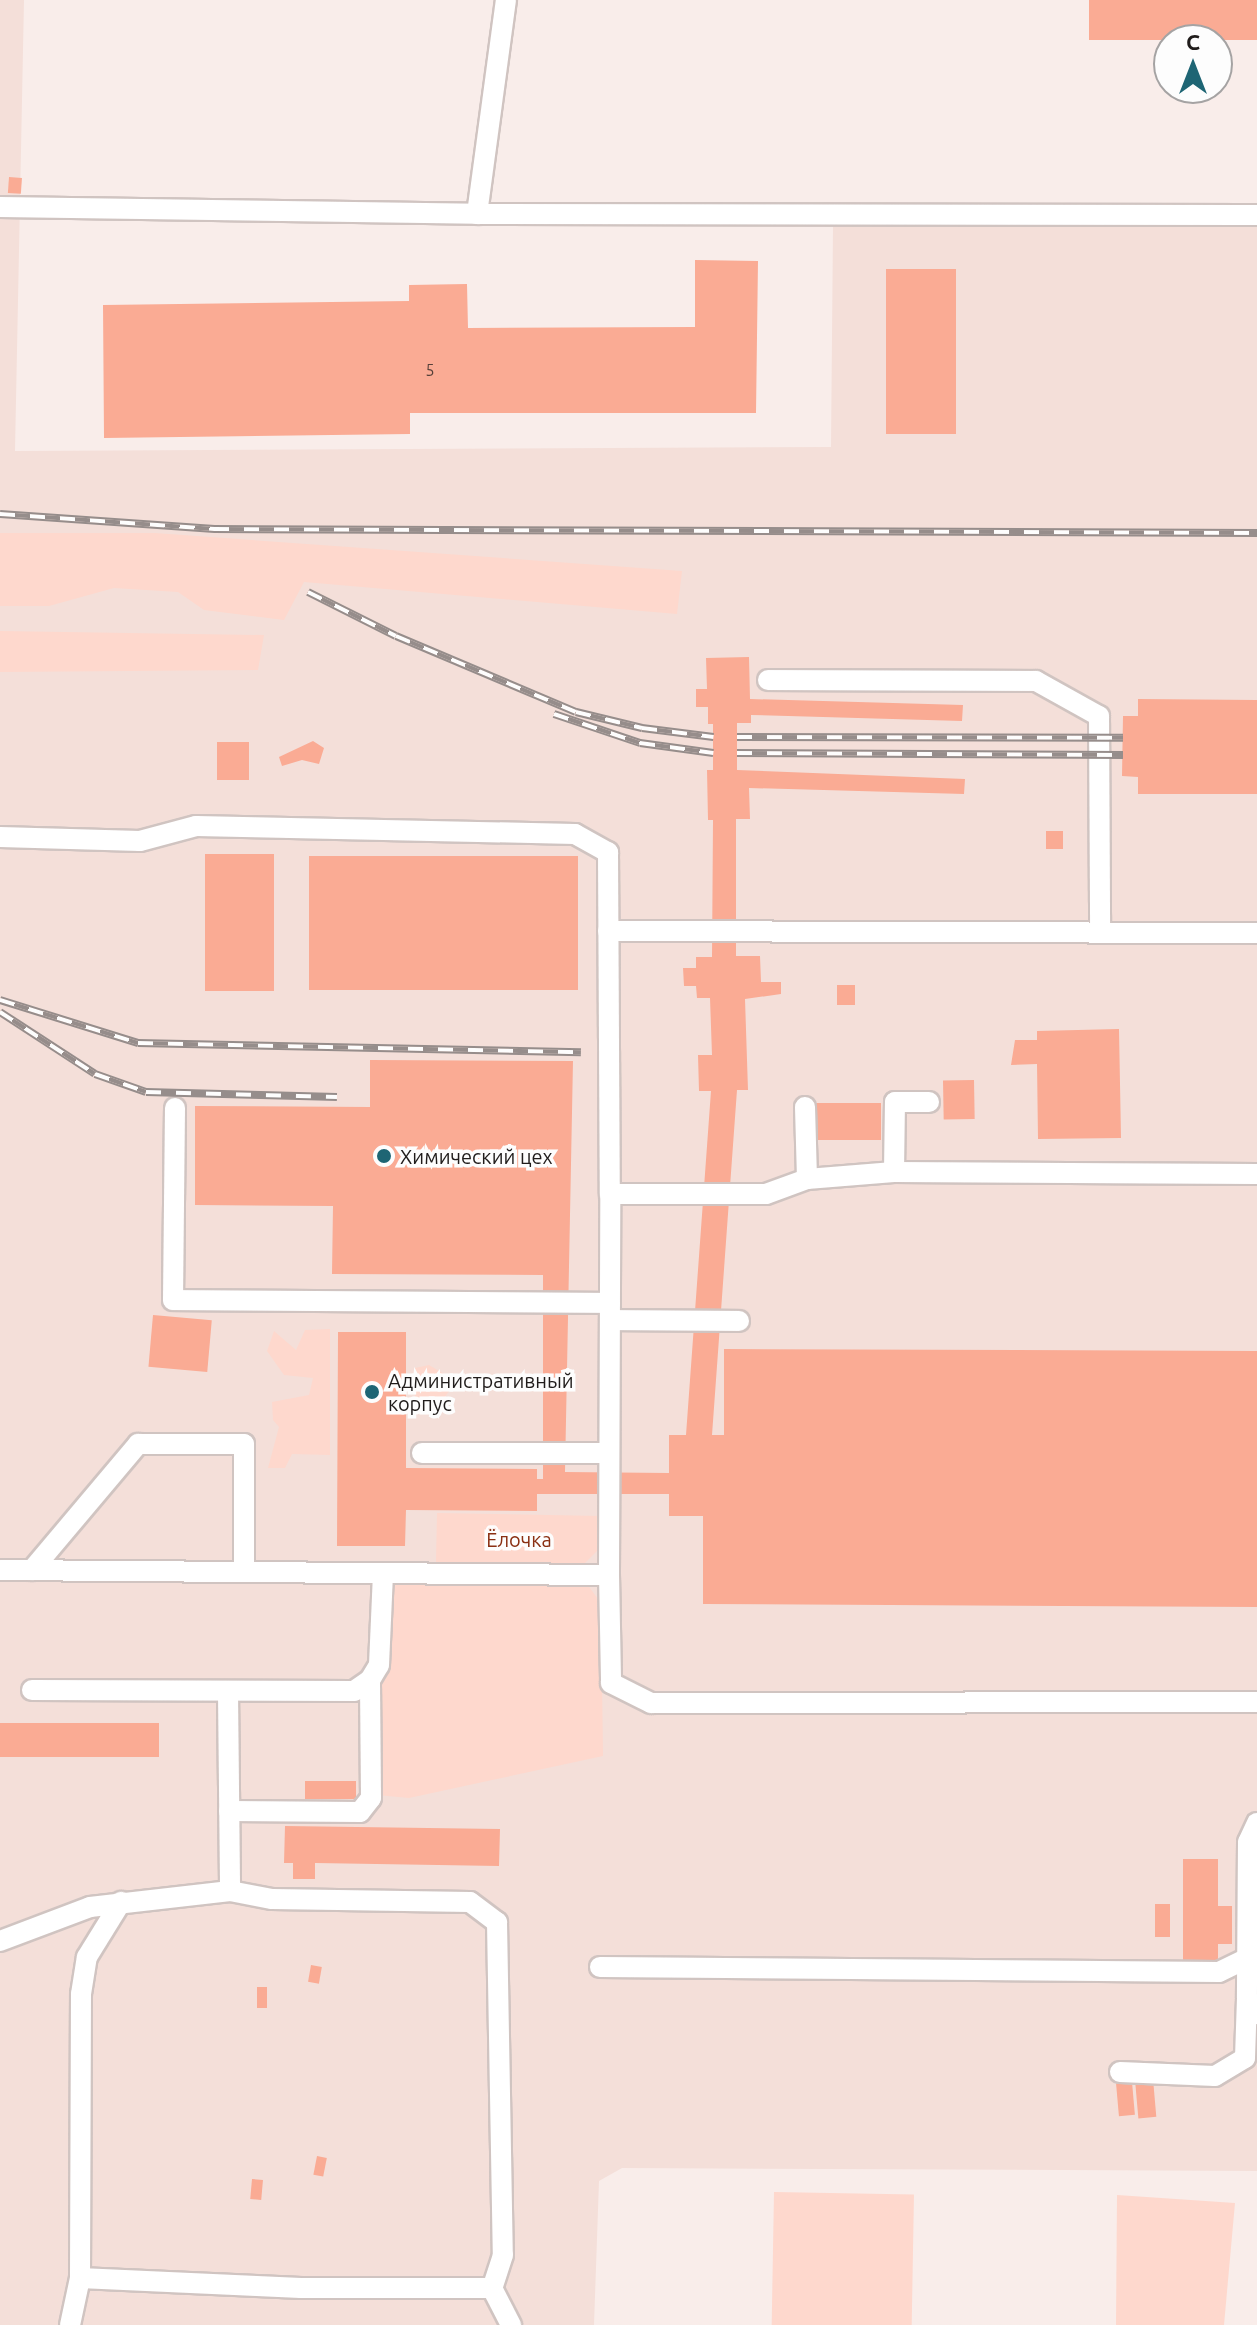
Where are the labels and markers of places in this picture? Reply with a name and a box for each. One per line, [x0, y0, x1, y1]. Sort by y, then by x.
place label: Химический цех [400, 1144, 553, 1168]
marker: Химический цех [375, 1147, 393, 1165]
place label: Административный корпус [388, 1368, 574, 1415]
marker: Административный корпус [363, 1383, 381, 1401]

